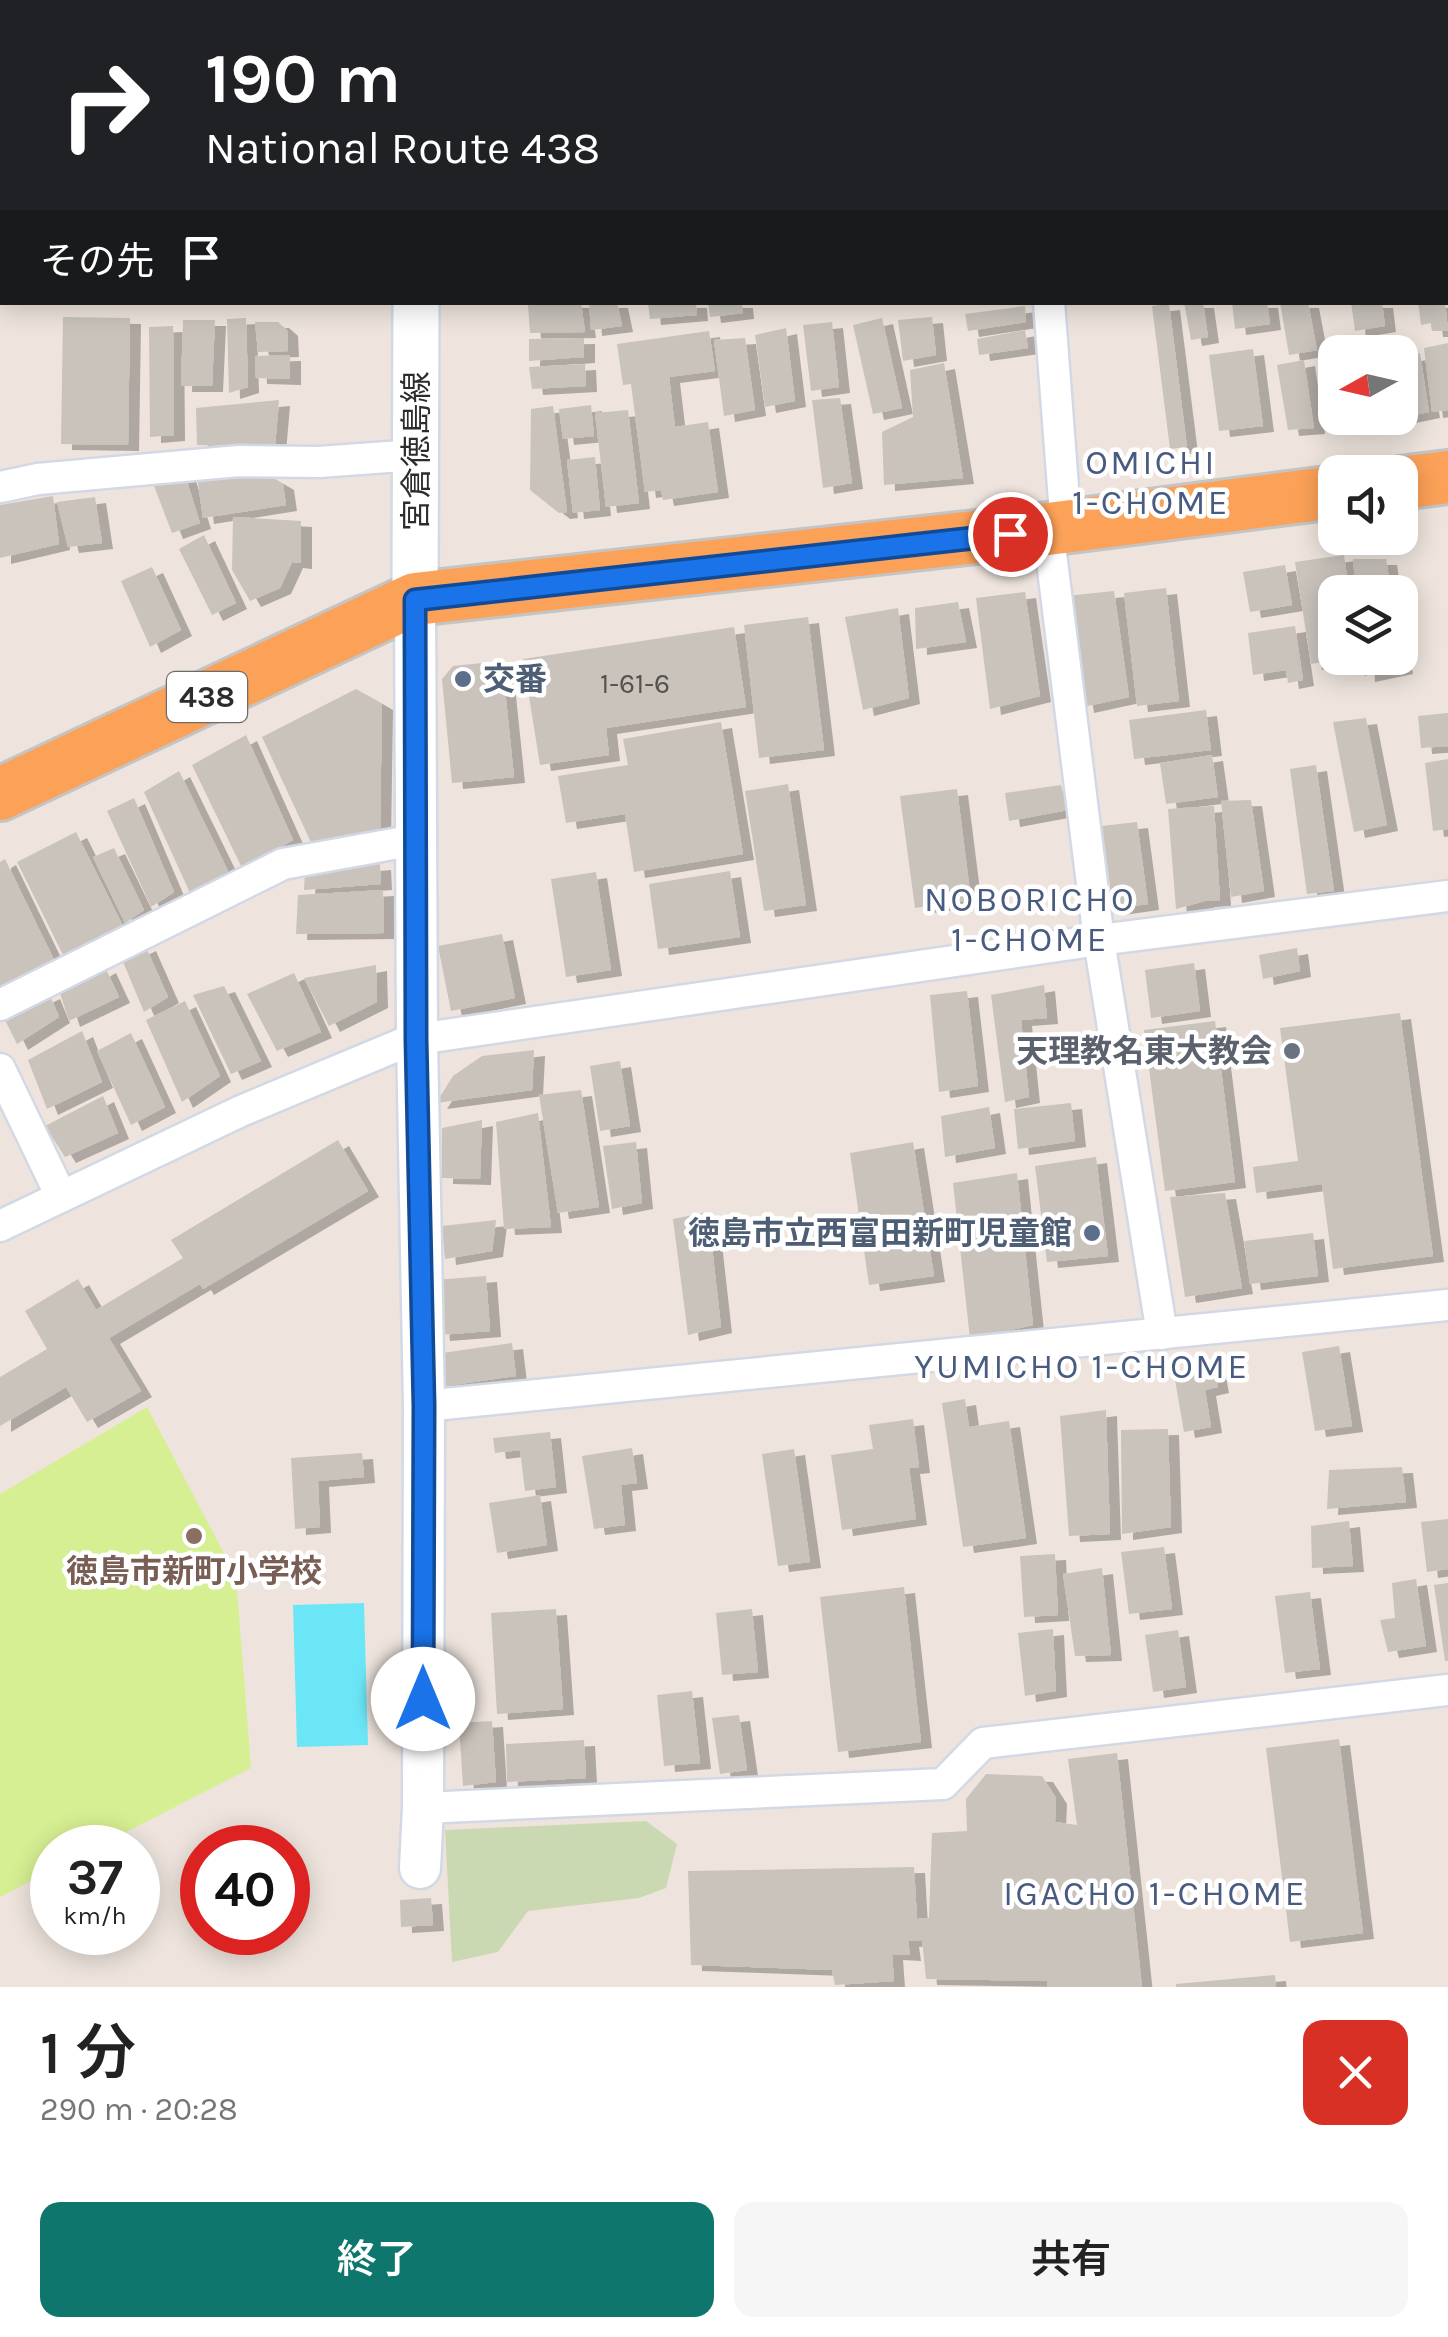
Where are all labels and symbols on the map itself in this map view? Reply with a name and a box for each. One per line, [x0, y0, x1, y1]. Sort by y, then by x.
north arrow [1318, 335, 1418, 435]
street label: 宮倉徳島線 [398, 371, 435, 531]
district label: OMICHI 1-CHOME [1072, 442, 1230, 523]
pin [968, 492, 1053, 577]
place label: 交番 [483, 661, 547, 698]
house number: 1-61-6 [600, 667, 670, 700]
marker: 交番 [452, 668, 474, 690]
road number: 438 [167, 672, 247, 722]
district label: NOBORICHO 1-CHOME [924, 879, 1136, 960]
place label: 天理教名東大教会 [1016, 1033, 1272, 1070]
marker: 天理教名東大教会 [1281, 1040, 1303, 1062]
place label: 徳島市立西富田新町児童館 [688, 1215, 1072, 1252]
marker: 徳島市立西富田新町児童館 [1081, 1222, 1103, 1244]
district label: YUMICHO 1-CHOME [914, 1346, 1250, 1387]
marker: 徳島市新町小学校 [183, 1525, 205, 1547]
place label: 徳島市新町小学校 [66, 1553, 322, 1590]
position arrow [371, 1647, 475, 1751]
speed limit sign: 40 [180, 1825, 310, 1955]
district label: IGACHO 1-CHOME [1003, 1873, 1307, 1914]

